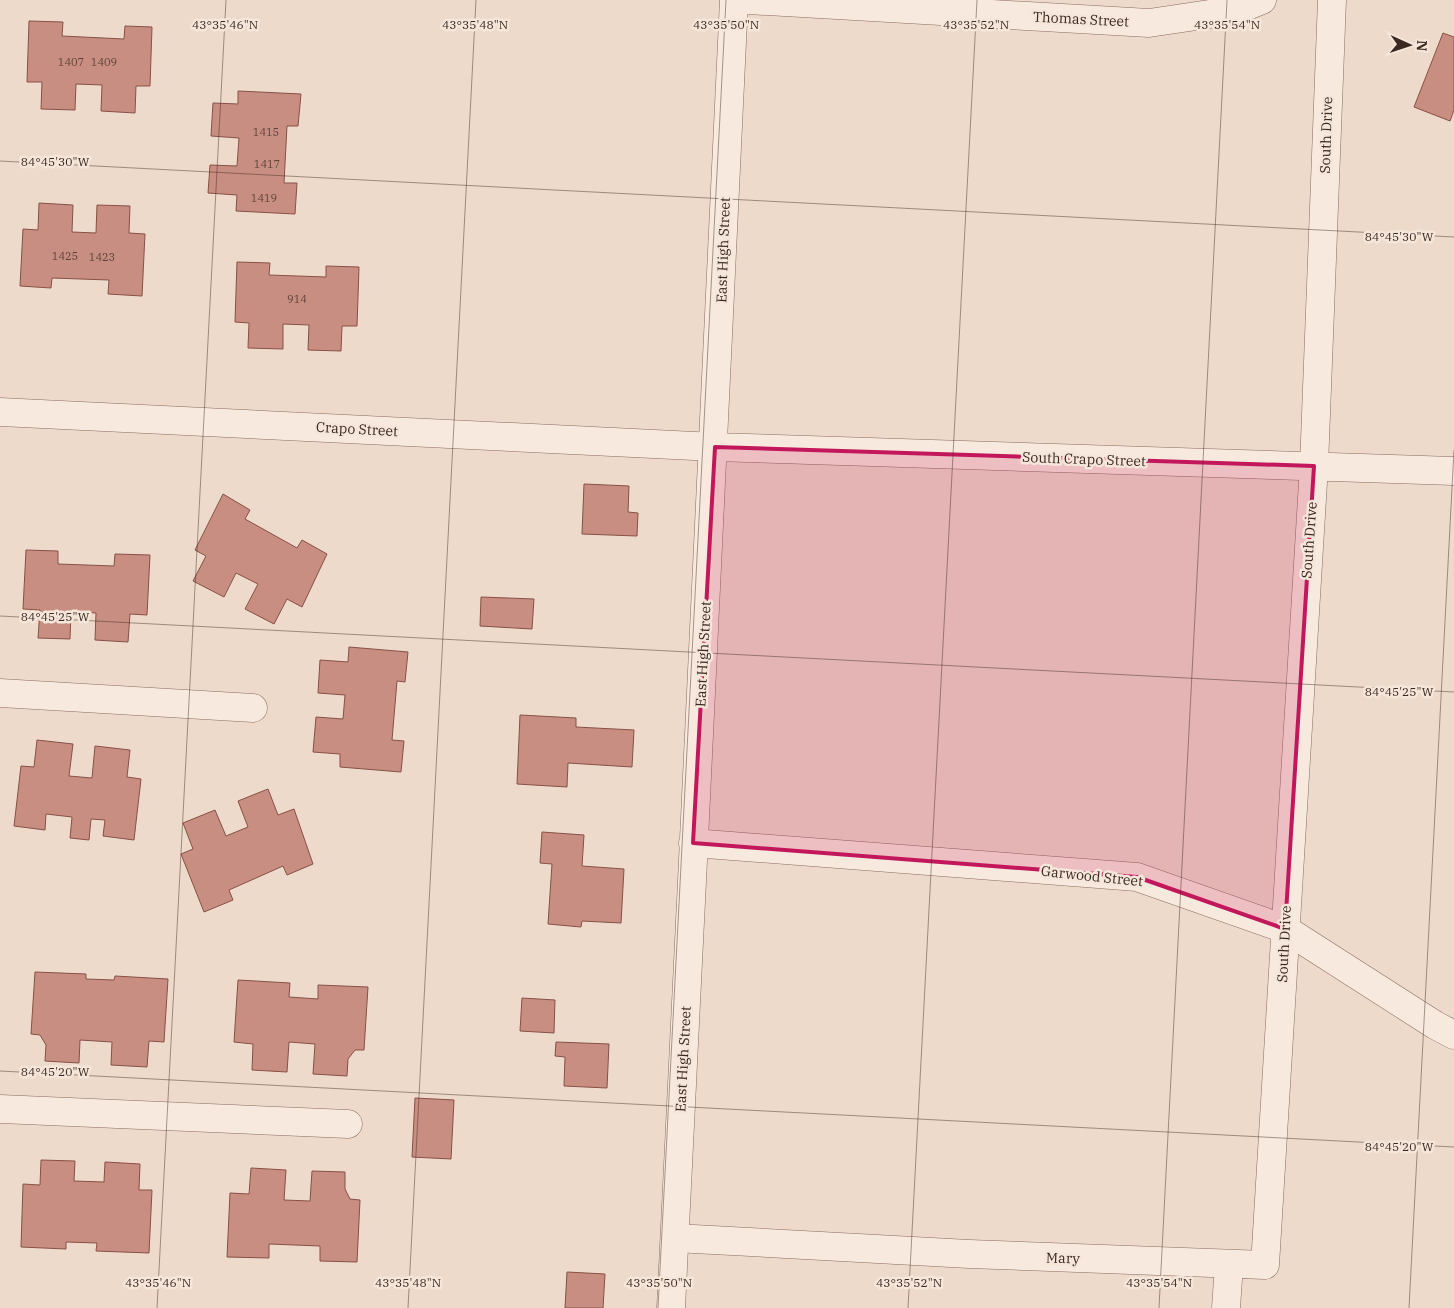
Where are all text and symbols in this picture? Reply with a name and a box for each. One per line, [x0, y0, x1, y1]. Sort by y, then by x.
street label: Thomas Street [1033, 7, 1130, 31]
text: 43°35'46"N [192, 17, 258, 32]
text: 43°35'48"N [442, 17, 508, 32]
text: 43°35'50"N [693, 17, 759, 32]
text: 43°35'52"N [943, 17, 1009, 32]
text: 43°35'54"N [1194, 17, 1260, 32]
north arrow [1384, 20, 1434, 70]
text: N [1413, 40, 1431, 52]
house number: 1407 [58, 55, 84, 69]
house number: 1409 [91, 55, 117, 69]
street label: South Drive [1316, 96, 1336, 174]
house number: 1415 [253, 125, 279, 139]
text: 84°45'30"W [21, 154, 90, 169]
house number: 1417 [254, 157, 280, 171]
house number: 1419 [251, 191, 277, 205]
street label: East High Street [712, 197, 734, 303]
text: 84°45'30"W [1365, 229, 1434, 244]
house number: 1425 [52, 249, 78, 263]
house number: 1423 [89, 250, 115, 264]
house number: 914 [287, 292, 307, 306]
street label: Crapo Street [316, 418, 398, 440]
street label: South Crapo Street [1022, 448, 1146, 470]
street label: South Drive [1297, 501, 1321, 579]
street label: East High Street [691, 601, 715, 707]
text: 84°45'25"W [21, 609, 90, 624]
text: 84°45'25"W [1365, 684, 1434, 699]
street label: Garwood Street [1040, 862, 1144, 890]
street label: South Drive [1273, 905, 1295, 983]
street label: East High Street [671, 1006, 695, 1112]
text: 84°45'20"W [21, 1064, 90, 1079]
text: 84°45'20"W [1365, 1139, 1434, 1154]
street label: Mary [1046, 1248, 1081, 1268]
text: 43°35'46"N [125, 1275, 191, 1290]
text: 43°35'48"N [375, 1275, 441, 1290]
text: 43°35'50"N [626, 1275, 692, 1290]
text: 43°35'52"N [876, 1275, 942, 1290]
text: 43°35'54"N [1126, 1275, 1192, 1290]

